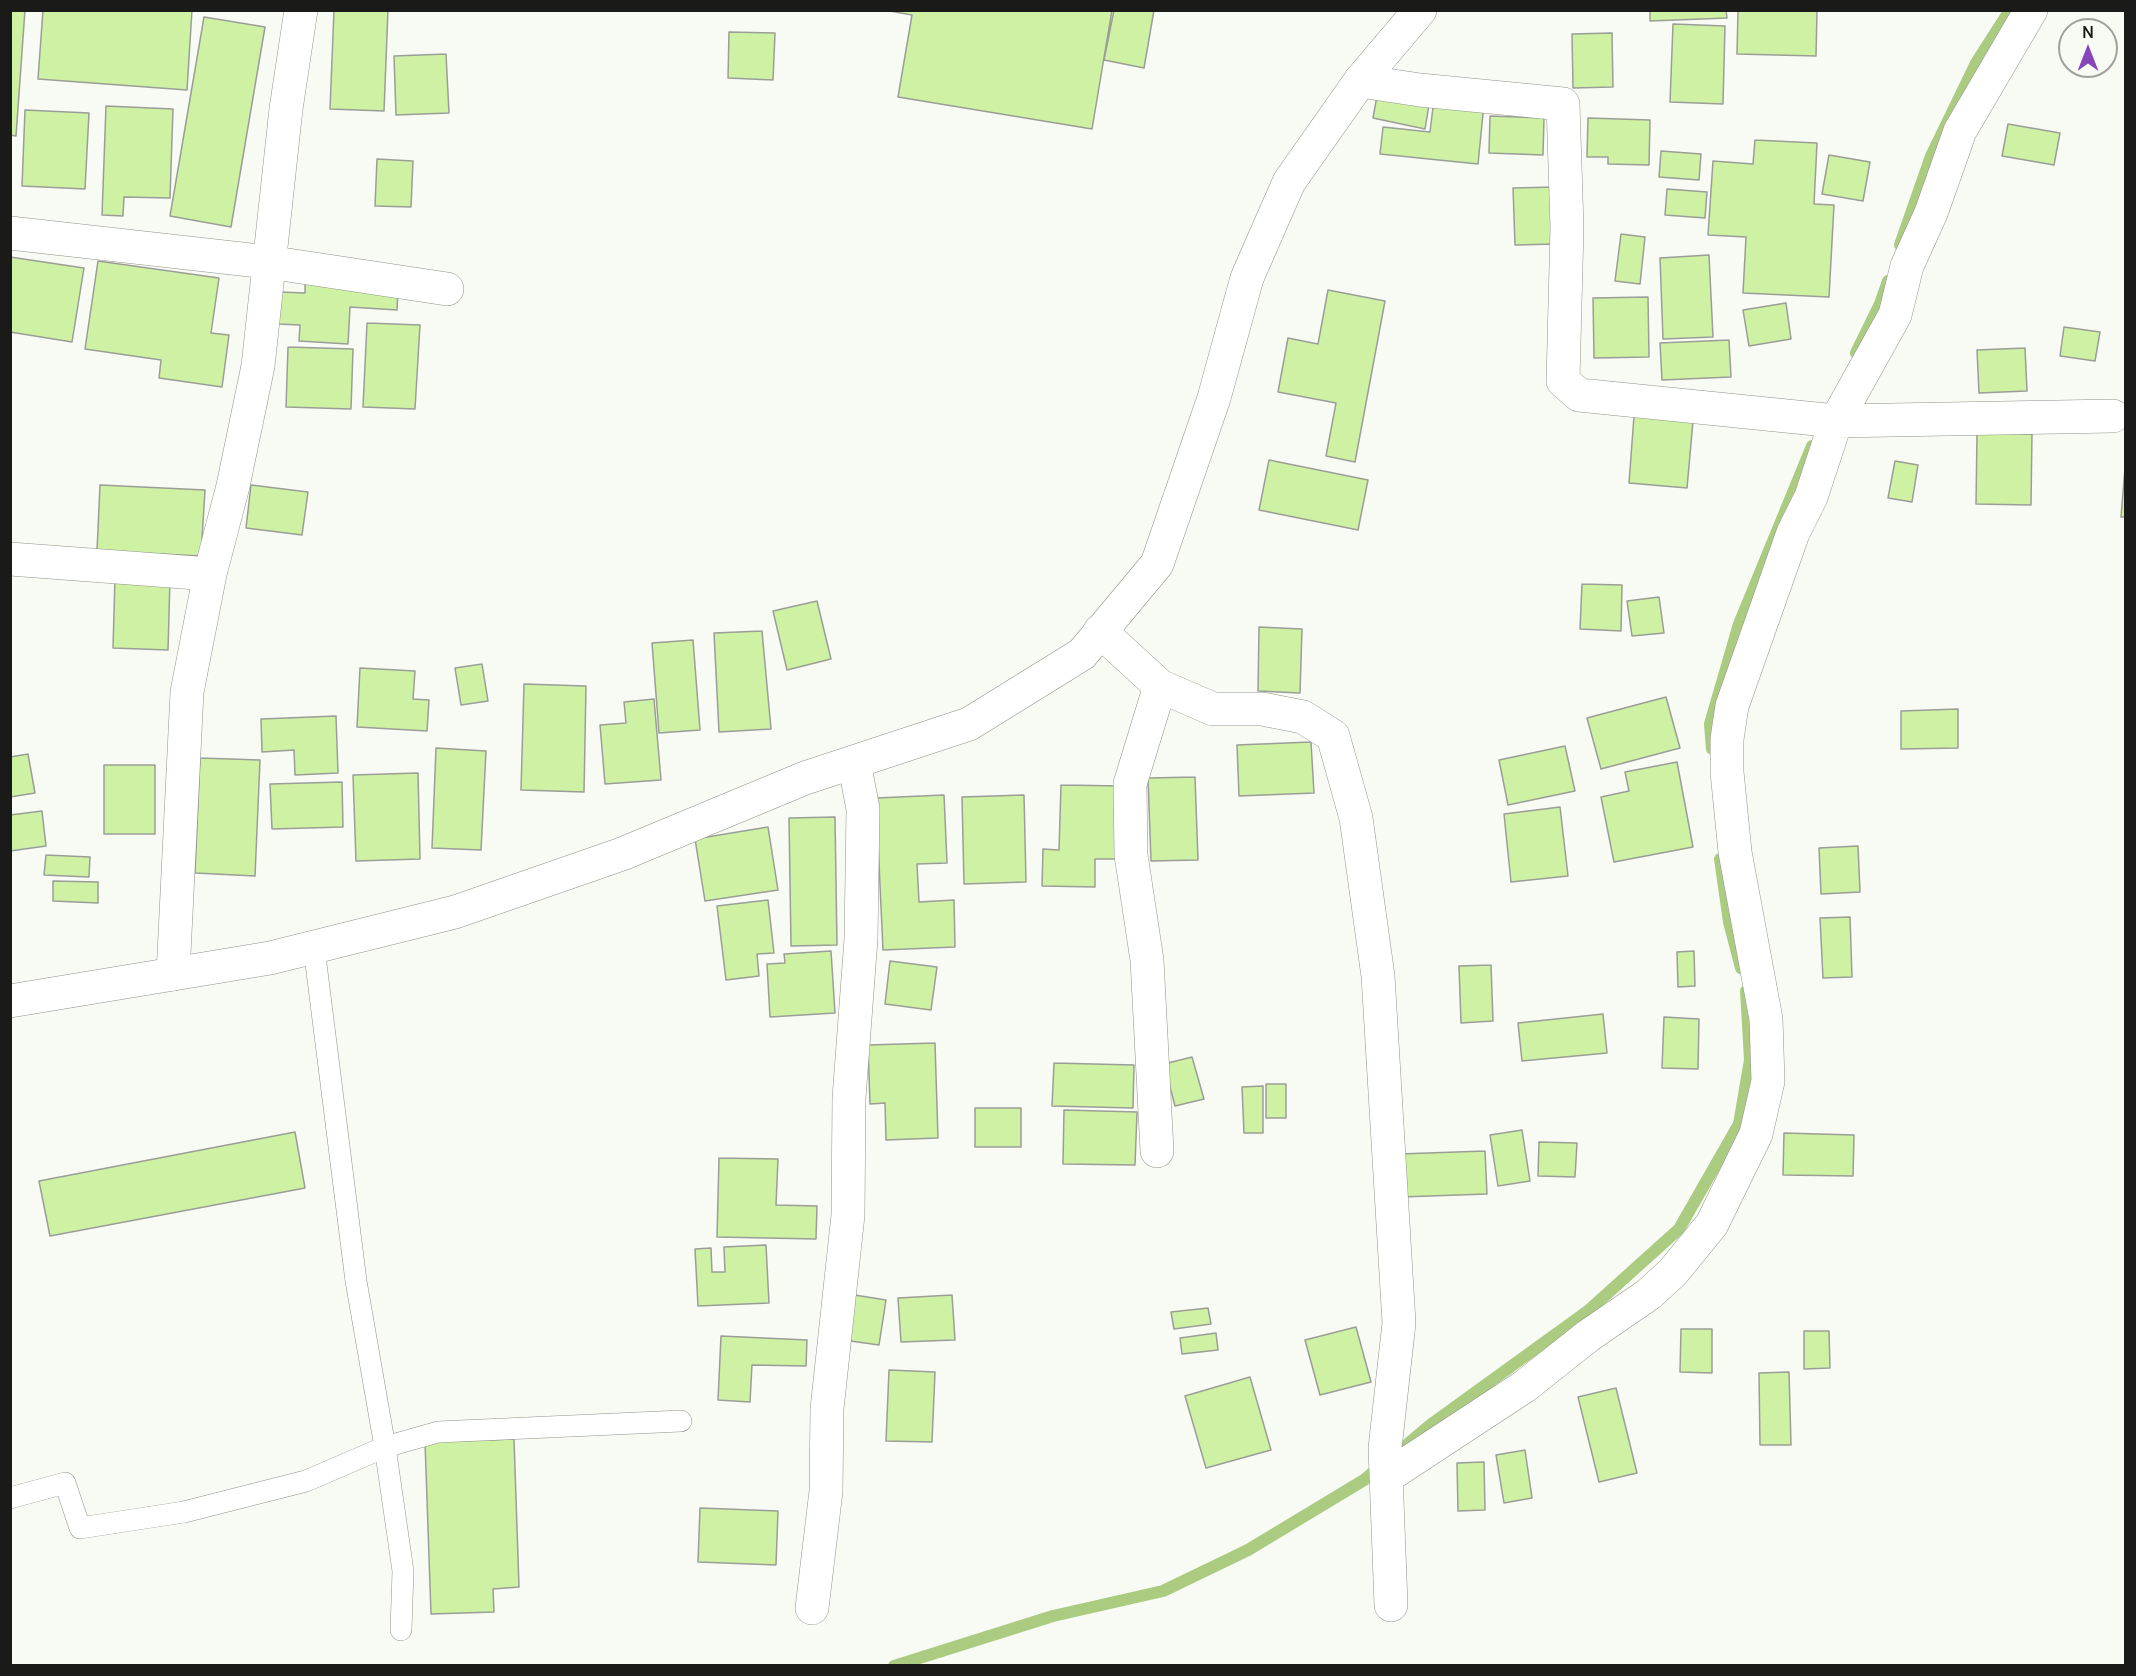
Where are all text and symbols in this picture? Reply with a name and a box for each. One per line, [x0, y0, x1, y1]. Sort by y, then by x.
north arrow [2058, 18, 2118, 78]
text: N [2082, 21, 2094, 43]

